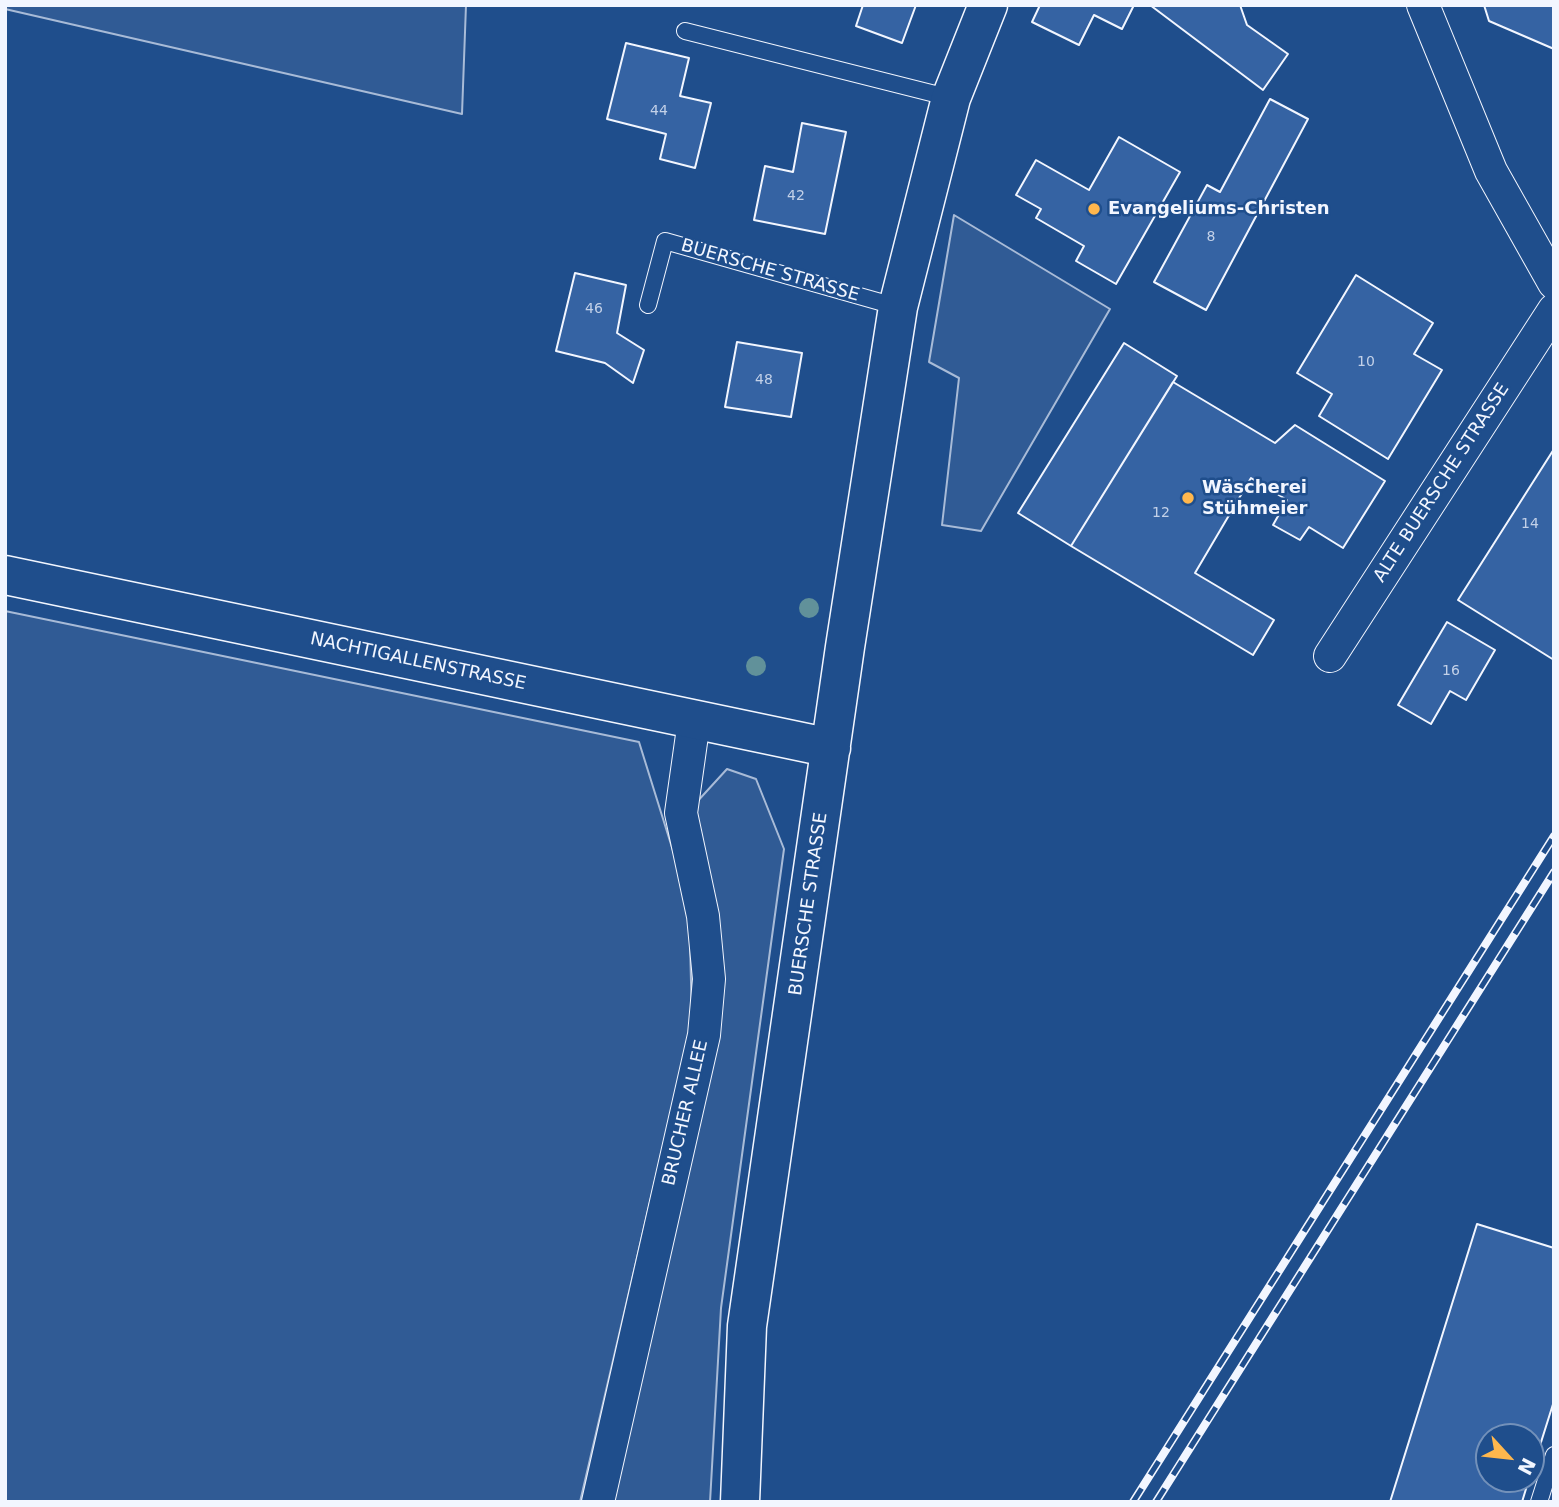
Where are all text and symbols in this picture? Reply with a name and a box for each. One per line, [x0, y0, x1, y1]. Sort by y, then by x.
house number: 44 [650, 103, 668, 119]
house number: 42 [787, 188, 805, 204]
place label: Evangeliums-Christen [1108, 198, 1330, 220]
marker: Evangeliums-Christen [1086, 201, 1102, 217]
house number: 8 [1207, 229, 1215, 245]
street label: BUERSCHE STRASSE [678, 235, 862, 307]
house number: 46 [585, 301, 603, 317]
house number: 10 [1357, 354, 1375, 370]
house number: 48 [755, 372, 773, 388]
street label: ALTE BUERSCHE STRASSE [1370, 380, 1514, 586]
place label: Wäscherei Stühmeier [1202, 477, 1307, 520]
marker: Wäscherei Stühmeier [1180, 490, 1196, 506]
house number: 12 [1152, 505, 1170, 521]
house number: 14 [1521, 516, 1539, 532]
street label: NACHTIGALLENSTRASSE [308, 629, 528, 695]
house number: 16 [1442, 663, 1460, 679]
street label: BUERSCHE STRASSE [785, 811, 833, 997]
street label: BRUCHER ALLEE [659, 1038, 713, 1188]
north arrow [1475, 1423, 1545, 1493]
text: N [1514, 1455, 1540, 1479]

